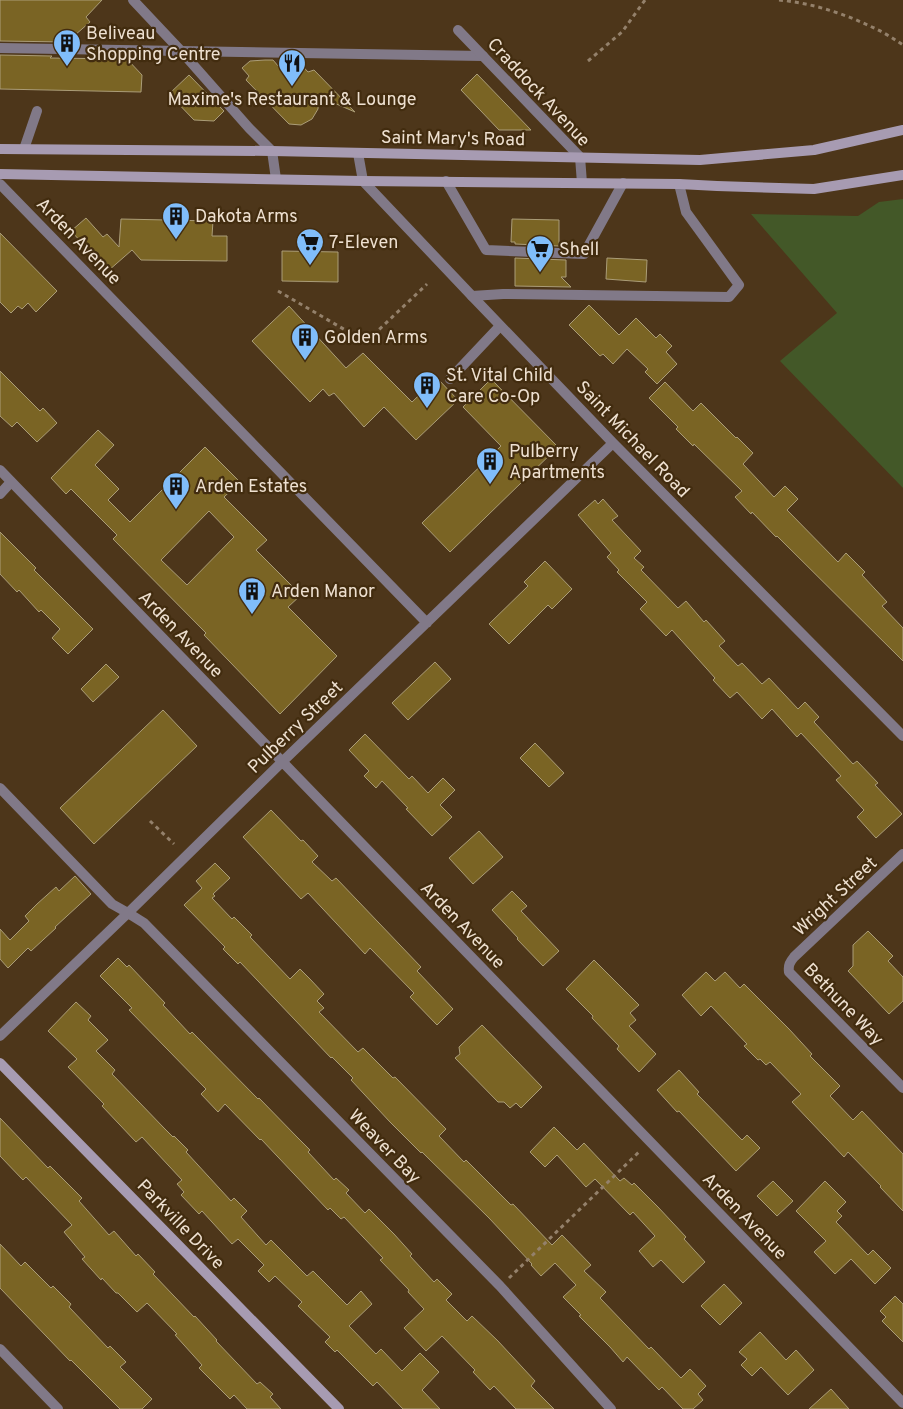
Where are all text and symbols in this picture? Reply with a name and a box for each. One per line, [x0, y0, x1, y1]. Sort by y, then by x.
place label: Beliveau Shopping Centre [86, 23, 221, 67]
building icon: Beliveau Shopping Centre [52, 28, 82, 67]
street label: Craddock Avenue [481, 34, 594, 152]
restaurant icon: Maxime's Restaurant & Lounge [277, 48, 307, 87]
place label: Maxime's Restaurant & Lounge [167, 89, 417, 112]
street label: Saint Mary's Road [381, 127, 525, 152]
street label: Arden Avenue [31, 194, 125, 291]
building icon: Dakota Arms [161, 201, 191, 240]
place label: Dakota Arms [195, 206, 298, 229]
supermarket icon: 7-Eleven [295, 227, 325, 266]
place label: 7-Eleven [329, 232, 398, 255]
supermarket icon: Shell [525, 234, 555, 273]
place label: Shell [559, 239, 599, 262]
building icon: Golden Arms [290, 322, 320, 361]
place label: Golden Arms [324, 327, 428, 350]
place label: St. Vital Child Care Co-Op [446, 365, 553, 409]
building icon: St. Vital Child Care Co-Op [412, 370, 442, 409]
street label: Saint Michael Road [570, 377, 694, 503]
place label: Pulberry Apartments [509, 441, 605, 485]
building icon: Pulberry Apartments [475, 446, 505, 485]
building icon: Arden Estates [161, 471, 191, 510]
place label: Arden Estates [195, 476, 307, 499]
building icon: Arden Manor [237, 576, 267, 615]
place label: Arden Manor [271, 581, 375, 604]
street label: Arden Avenue [133, 587, 227, 684]
street label: Pulberry Street [244, 677, 348, 779]
street label: Wright Street [789, 852, 883, 942]
street label: Arden Avenue [415, 878, 509, 975]
street label: Bethune Way [798, 959, 888, 1051]
street label: Weaver Bay [343, 1105, 425, 1189]
street label: Arden Avenue [697, 1169, 791, 1266]
street label: Parkville Drive [131, 1175, 229, 1275]

